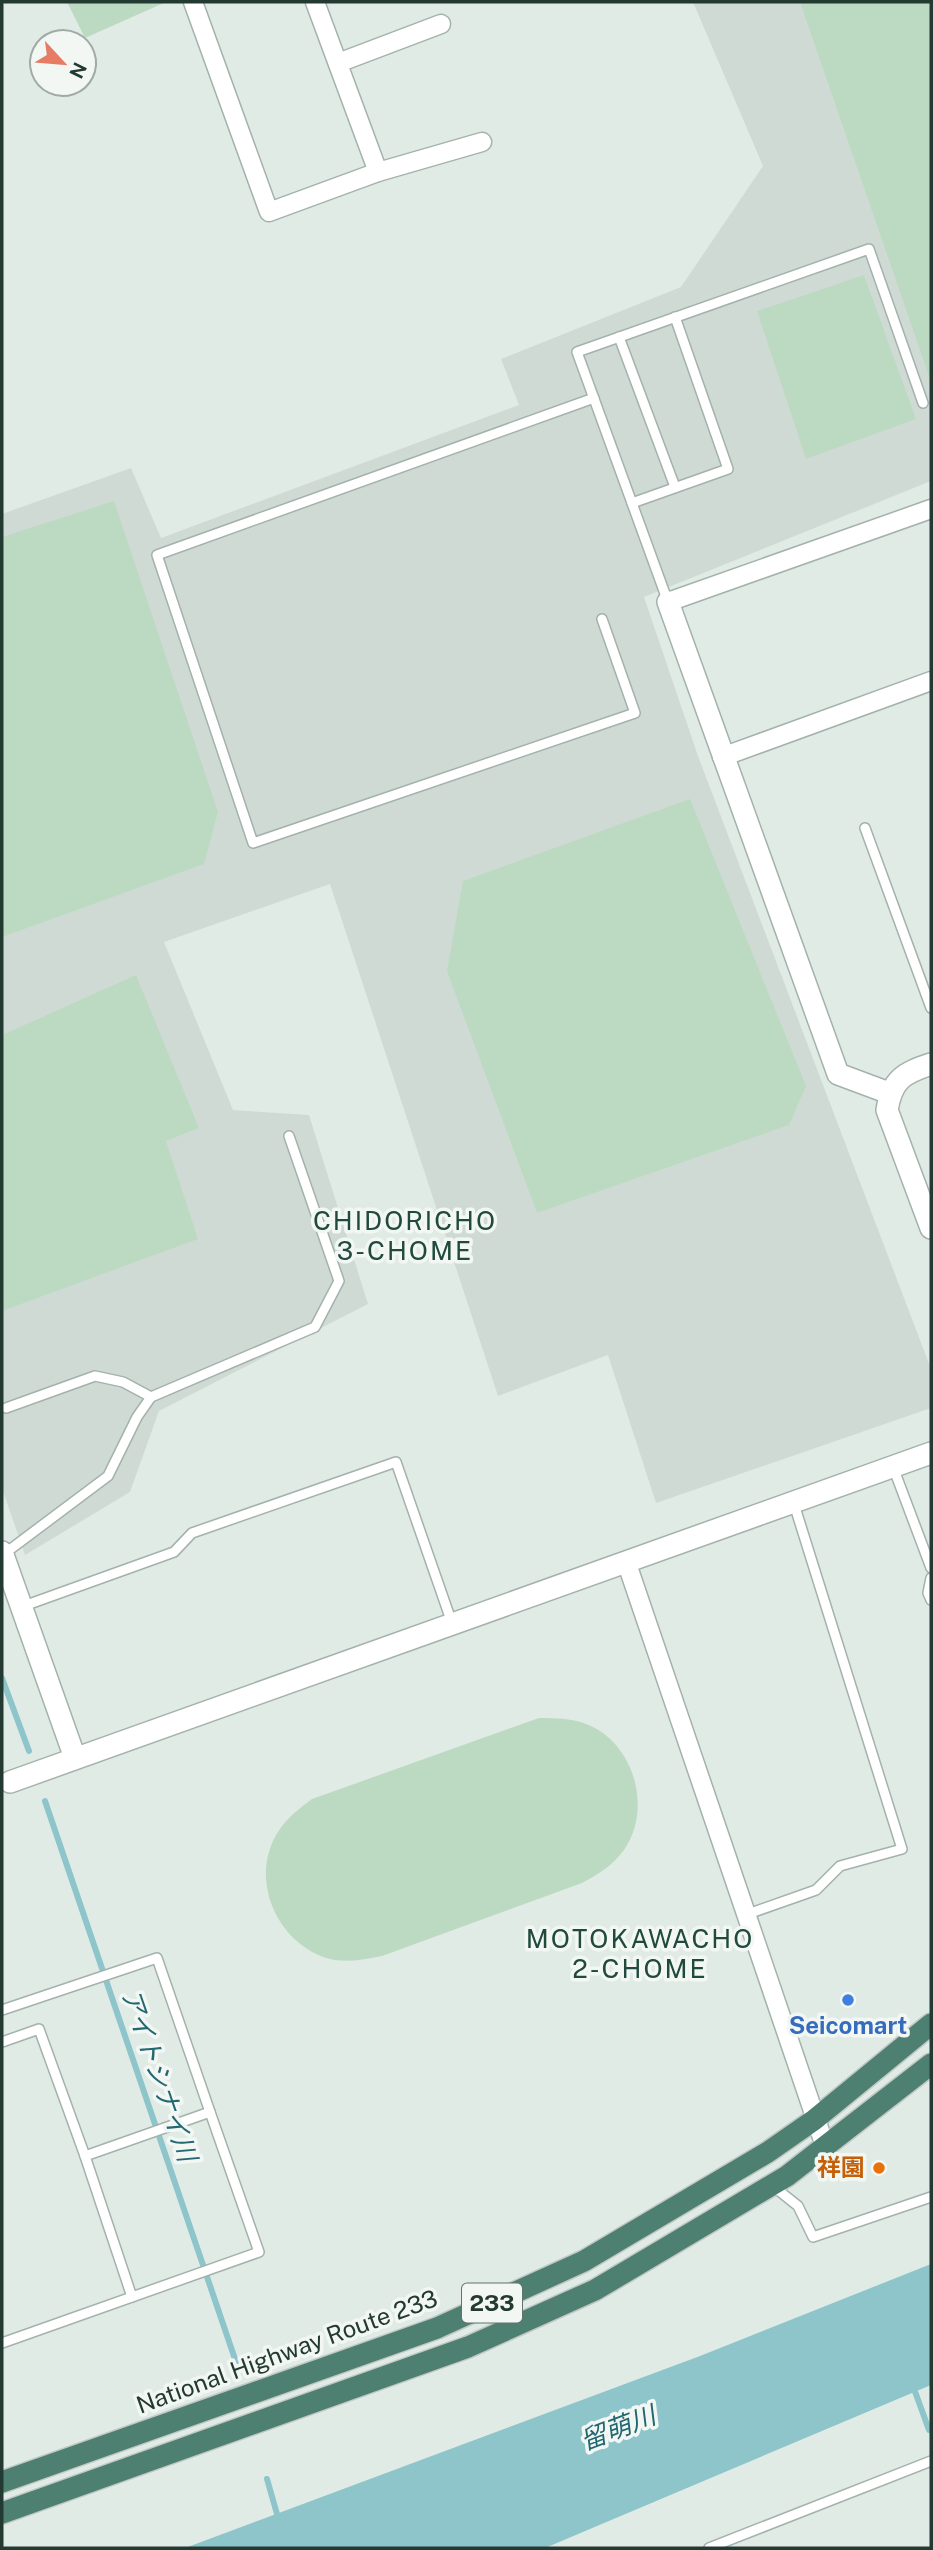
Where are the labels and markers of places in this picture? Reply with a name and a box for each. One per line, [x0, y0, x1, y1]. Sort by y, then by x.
marker: Seicomart [840, 1992, 856, 2008]
place label: Seicomart [789, 2011, 907, 2039]
place label: 祥園 [817, 2153, 865, 2181]
marker: 祥園 [871, 2160, 887, 2176]

